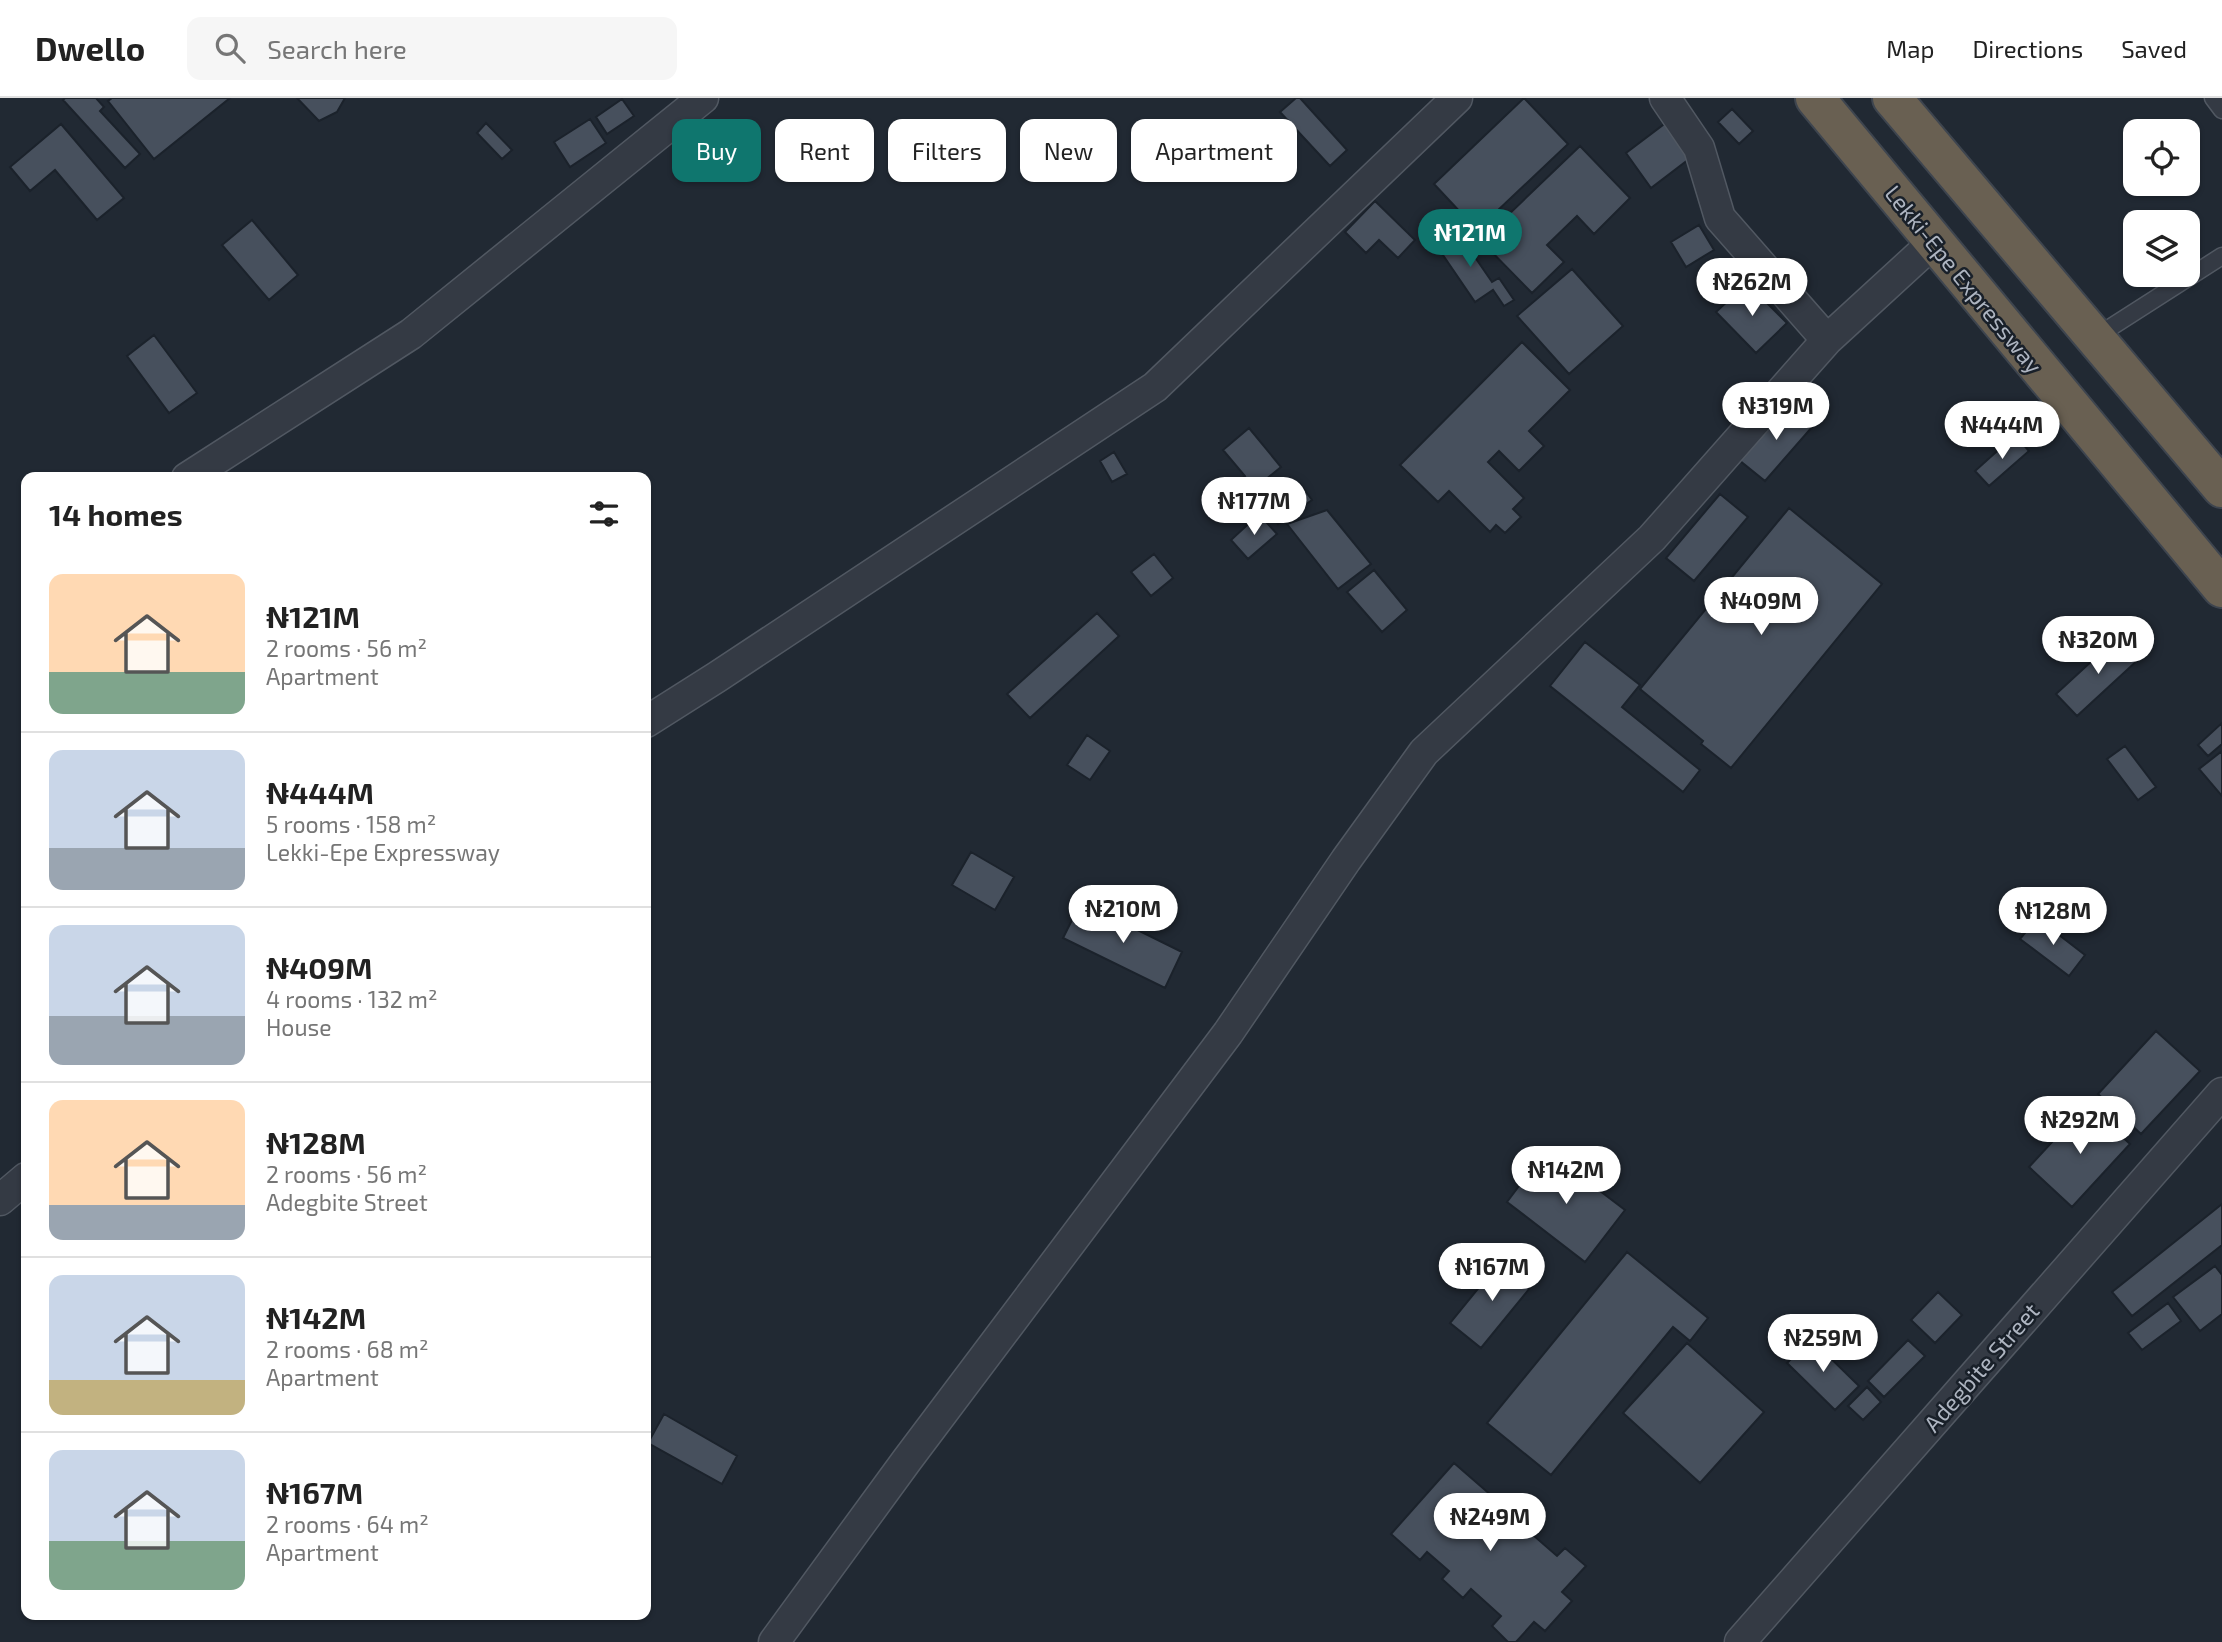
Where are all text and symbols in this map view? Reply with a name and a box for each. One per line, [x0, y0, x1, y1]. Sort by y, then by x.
search box [187, 17, 677, 80]
text: Dwello [35, 28, 145, 68]
icon: search [211, 29, 249, 67]
text: Search here [267, 33, 407, 64]
text: Map [1886, 34, 1934, 63]
text: Directions [1972, 34, 2083, 63]
text: Saved [2121, 34, 2187, 63]
chip: Buy [672, 119, 761, 182]
chip: Rent [775, 119, 874, 182]
chip: Filters [888, 119, 1006, 182]
chip: New [1020, 119, 1117, 182]
chip: Apartment [1131, 119, 1297, 182]
map controls [2123, 119, 2200, 287]
button: locate [2123, 119, 2200, 196]
street label: Lekki-Epe Expressway [1879, 179, 2049, 379]
pin: ₦121M [1421, 209, 1519, 269]
button: layers [2123, 210, 2200, 287]
text: ₦121M [1434, 218, 1506, 246]
pin: ₦262M [1703, 258, 1801, 318]
text: ₦262M [1712, 267, 1792, 295]
pin: ₦319M [1727, 382, 1825, 442]
text: ₦319M [1738, 391, 1814, 419]
pin: ₦444M [1953, 402, 2051, 461]
text: ₦444M [1961, 410, 2043, 438]
pin: ₦177M [1205, 478, 1303, 537]
text: ₦177M [1217, 486, 1291, 514]
icon: filters [585, 495, 623, 533]
text: 14 homes [49, 496, 183, 532]
pin: ₦409M [1712, 578, 1810, 637]
text: ₦409M [1720, 586, 1802, 614]
text: ₦121M [266, 598, 360, 634]
icon: home [105, 602, 189, 686]
pin: ₦320M [2049, 616, 2147, 676]
text: ₦320M [2058, 625, 2138, 653]
text: 2 rooms · 56 m² [266, 634, 427, 662]
text: Apartment [266, 662, 379, 690]
text: ₦444M [266, 774, 374, 810]
icon: home [105, 778, 189, 862]
text: 5 rooms · 158 m² [266, 810, 436, 838]
text: Lekki-Epe Expressway [266, 838, 500, 866]
pin: ₦210M [1074, 886, 1172, 945]
pin: ₦128M [2004, 888, 2102, 947]
text: ₦210M [1085, 894, 1161, 922]
text: ₦128M [2015, 896, 2091, 924]
text: ₦409M [266, 949, 372, 985]
icon: home [105, 953, 189, 1037]
text: 4 rooms · 132 m² [266, 985, 438, 1013]
text: House [266, 1013, 332, 1041]
pin: ₦292M [2031, 1096, 2129, 1156]
text: ₦292M [2040, 1105, 2120, 1133]
text: ₦128M [266, 1124, 366, 1160]
icon: home [105, 1128, 189, 1212]
pin: ₦142M [1517, 1146, 1615, 1206]
text: ₦142M [1528, 1155, 1604, 1183]
text: 2 rooms · 56 m² [266, 1160, 427, 1188]
text: Adegbite Street [266, 1188, 428, 1216]
pin: ₦167M [1443, 1244, 1541, 1303]
text: ₦167M [1455, 1252, 1529, 1280]
street label: Adegbite Street [1917, 1297, 2045, 1437]
text: ₦142M [266, 1299, 366, 1335]
icon: home [105, 1303, 189, 1387]
pin: ₦259M [1774, 1314, 1872, 1374]
text: ₦259M [1784, 1323, 1862, 1351]
text: 2 rooms · 68 m² [266, 1335, 429, 1363]
text: Apartment [266, 1363, 379, 1391]
text: ₦167M [266, 1474, 363, 1510]
icon: home [105, 1478, 189, 1562]
pin: ₦249M [1441, 1494, 1539, 1553]
text: ₦249M [1450, 1502, 1530, 1530]
text: 2 rooms · 64 m² [266, 1510, 429, 1538]
text: Apartment [266, 1538, 379, 1566]

